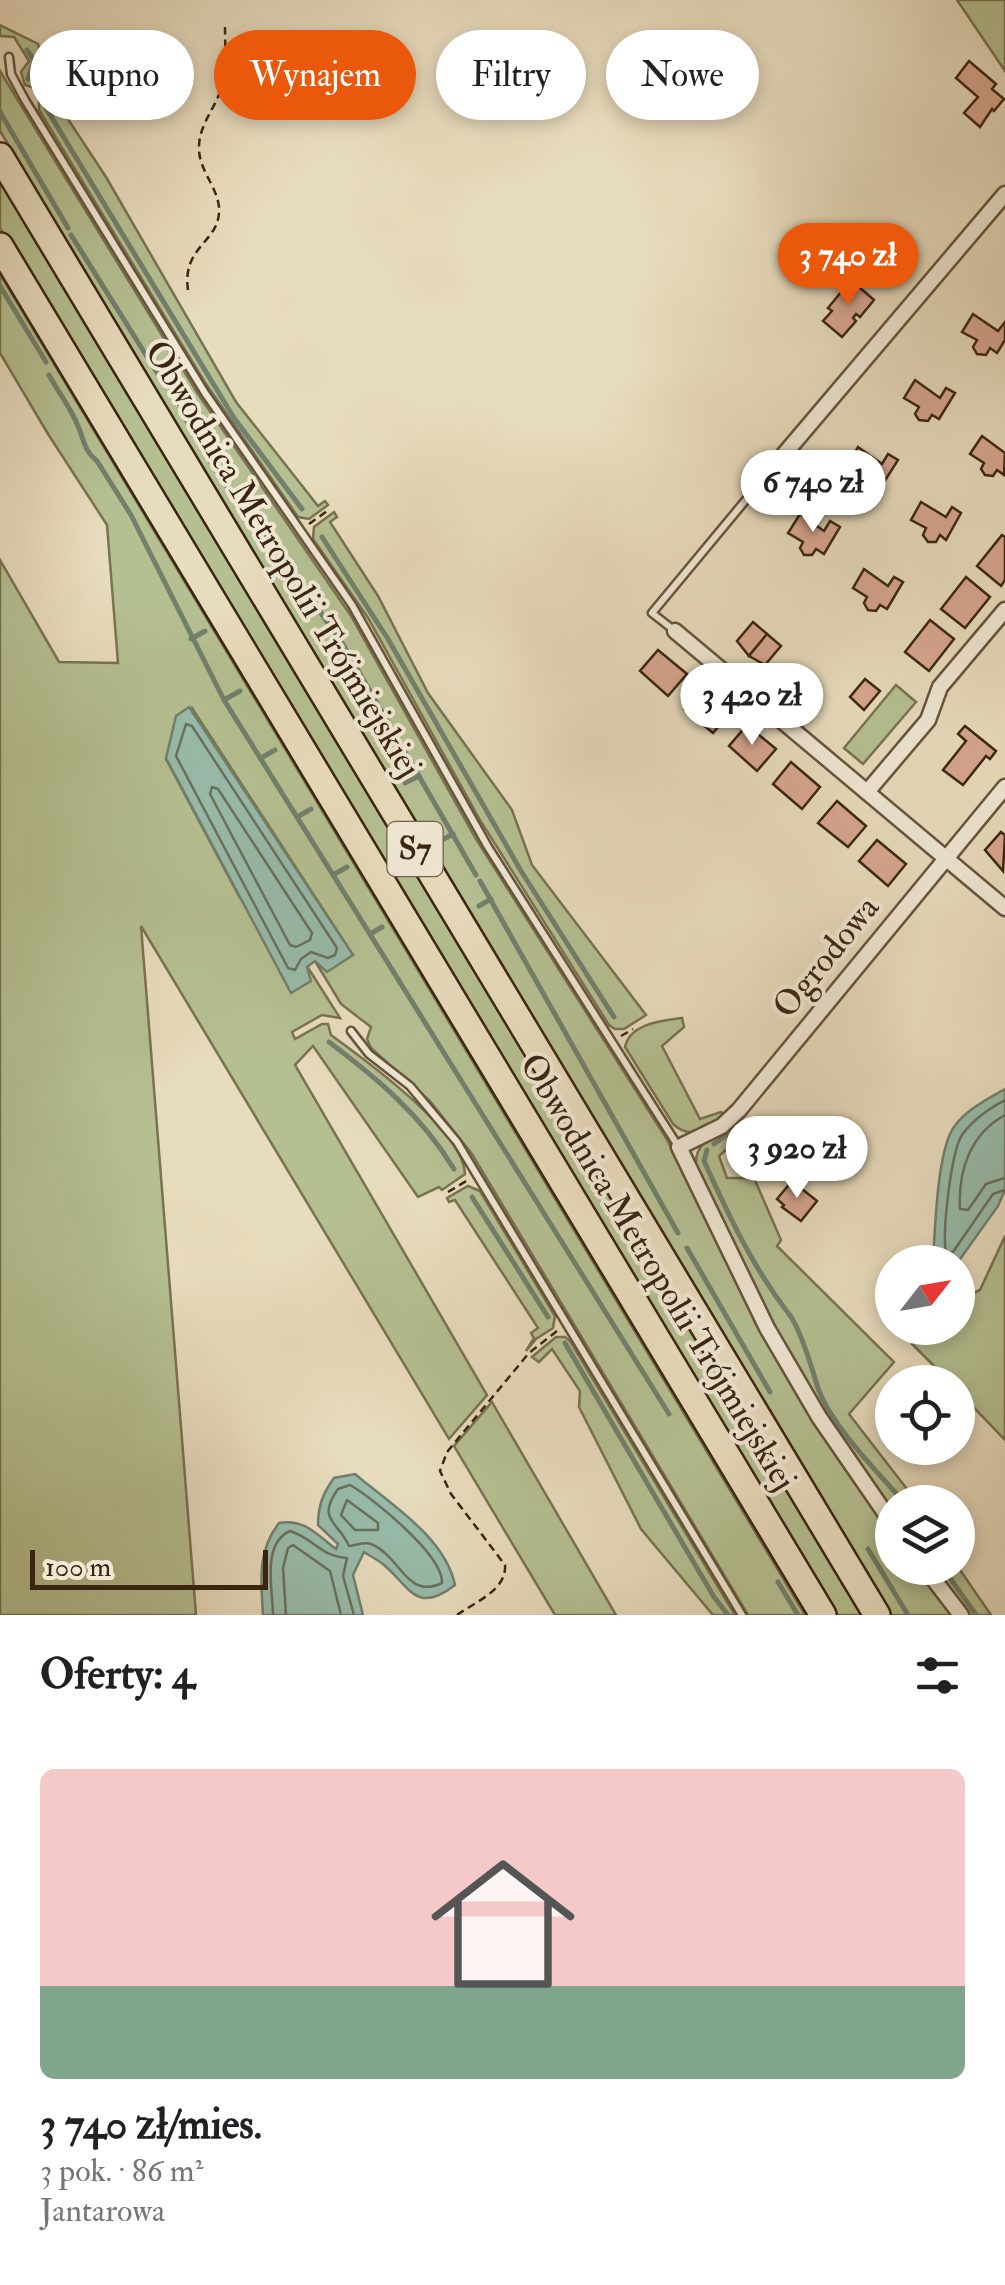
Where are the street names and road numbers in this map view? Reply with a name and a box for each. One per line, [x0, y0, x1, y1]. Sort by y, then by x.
street label: Obwodnica Metropolii Trójmiejskiej [135, 332, 431, 786]
road number: S7 [388, 822, 442, 876]
street label: Ogrodowa [763, 886, 889, 1027]
street label: Obwodnica Metropolii Trójmiejskiej [510, 1045, 806, 1499]

